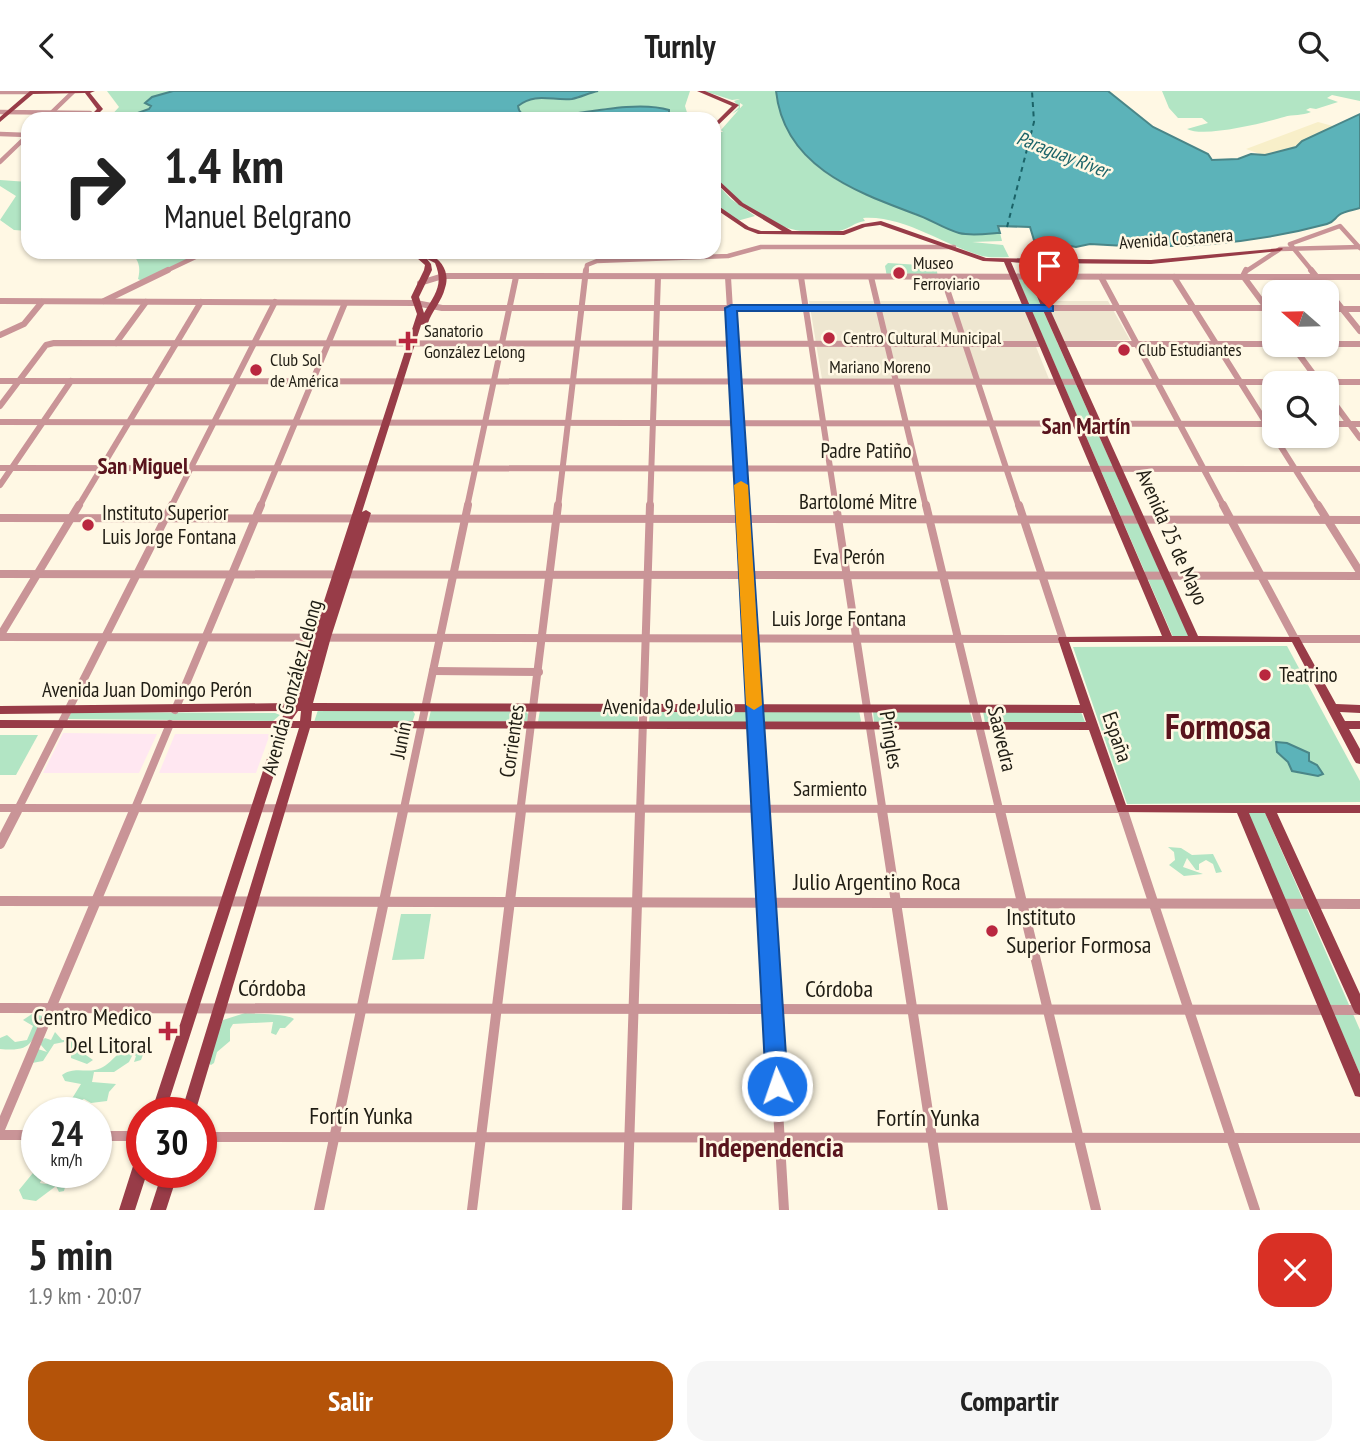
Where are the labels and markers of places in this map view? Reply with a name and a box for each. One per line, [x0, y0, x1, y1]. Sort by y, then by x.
pin [1019, 236, 1079, 308]
place label: Museo Ferroviario [913, 251, 980, 295]
marker: Museo Ferroviario [891, 265, 907, 281]
place label: Sanatorio González Lelong [424, 319, 525, 363]
place label: Centro Cultural Municipal [843, 326, 1002, 349]
marker: Centro Cultural Municipal [821, 330, 837, 346]
marker: Sanatorio González Lelong [398, 331, 418, 351]
place label: Club Estudiantes [1138, 338, 1242, 361]
marker: Club Estudiantes [1116, 342, 1132, 358]
place label: Club Sol de América [270, 348, 339, 392]
marker: Club Sol de América [248, 362, 264, 378]
place label: Instituto Superior Luis Jorge Fontana [102, 499, 236, 550]
marker: Instituto Superior Luis Jorge Fontana [80, 517, 96, 533]
place label: Teatrino [1279, 661, 1338, 688]
marker: Teatrino [1257, 667, 1273, 683]
place label: Instituto Superior Formosa [1006, 901, 1151, 960]
marker: Instituto Superior Formosa [984, 923, 1000, 939]
place label: Centro Medico Del Litoral [33, 1001, 152, 1060]
marker: Centro Medico Del Litoral [158, 1021, 178, 1041]

